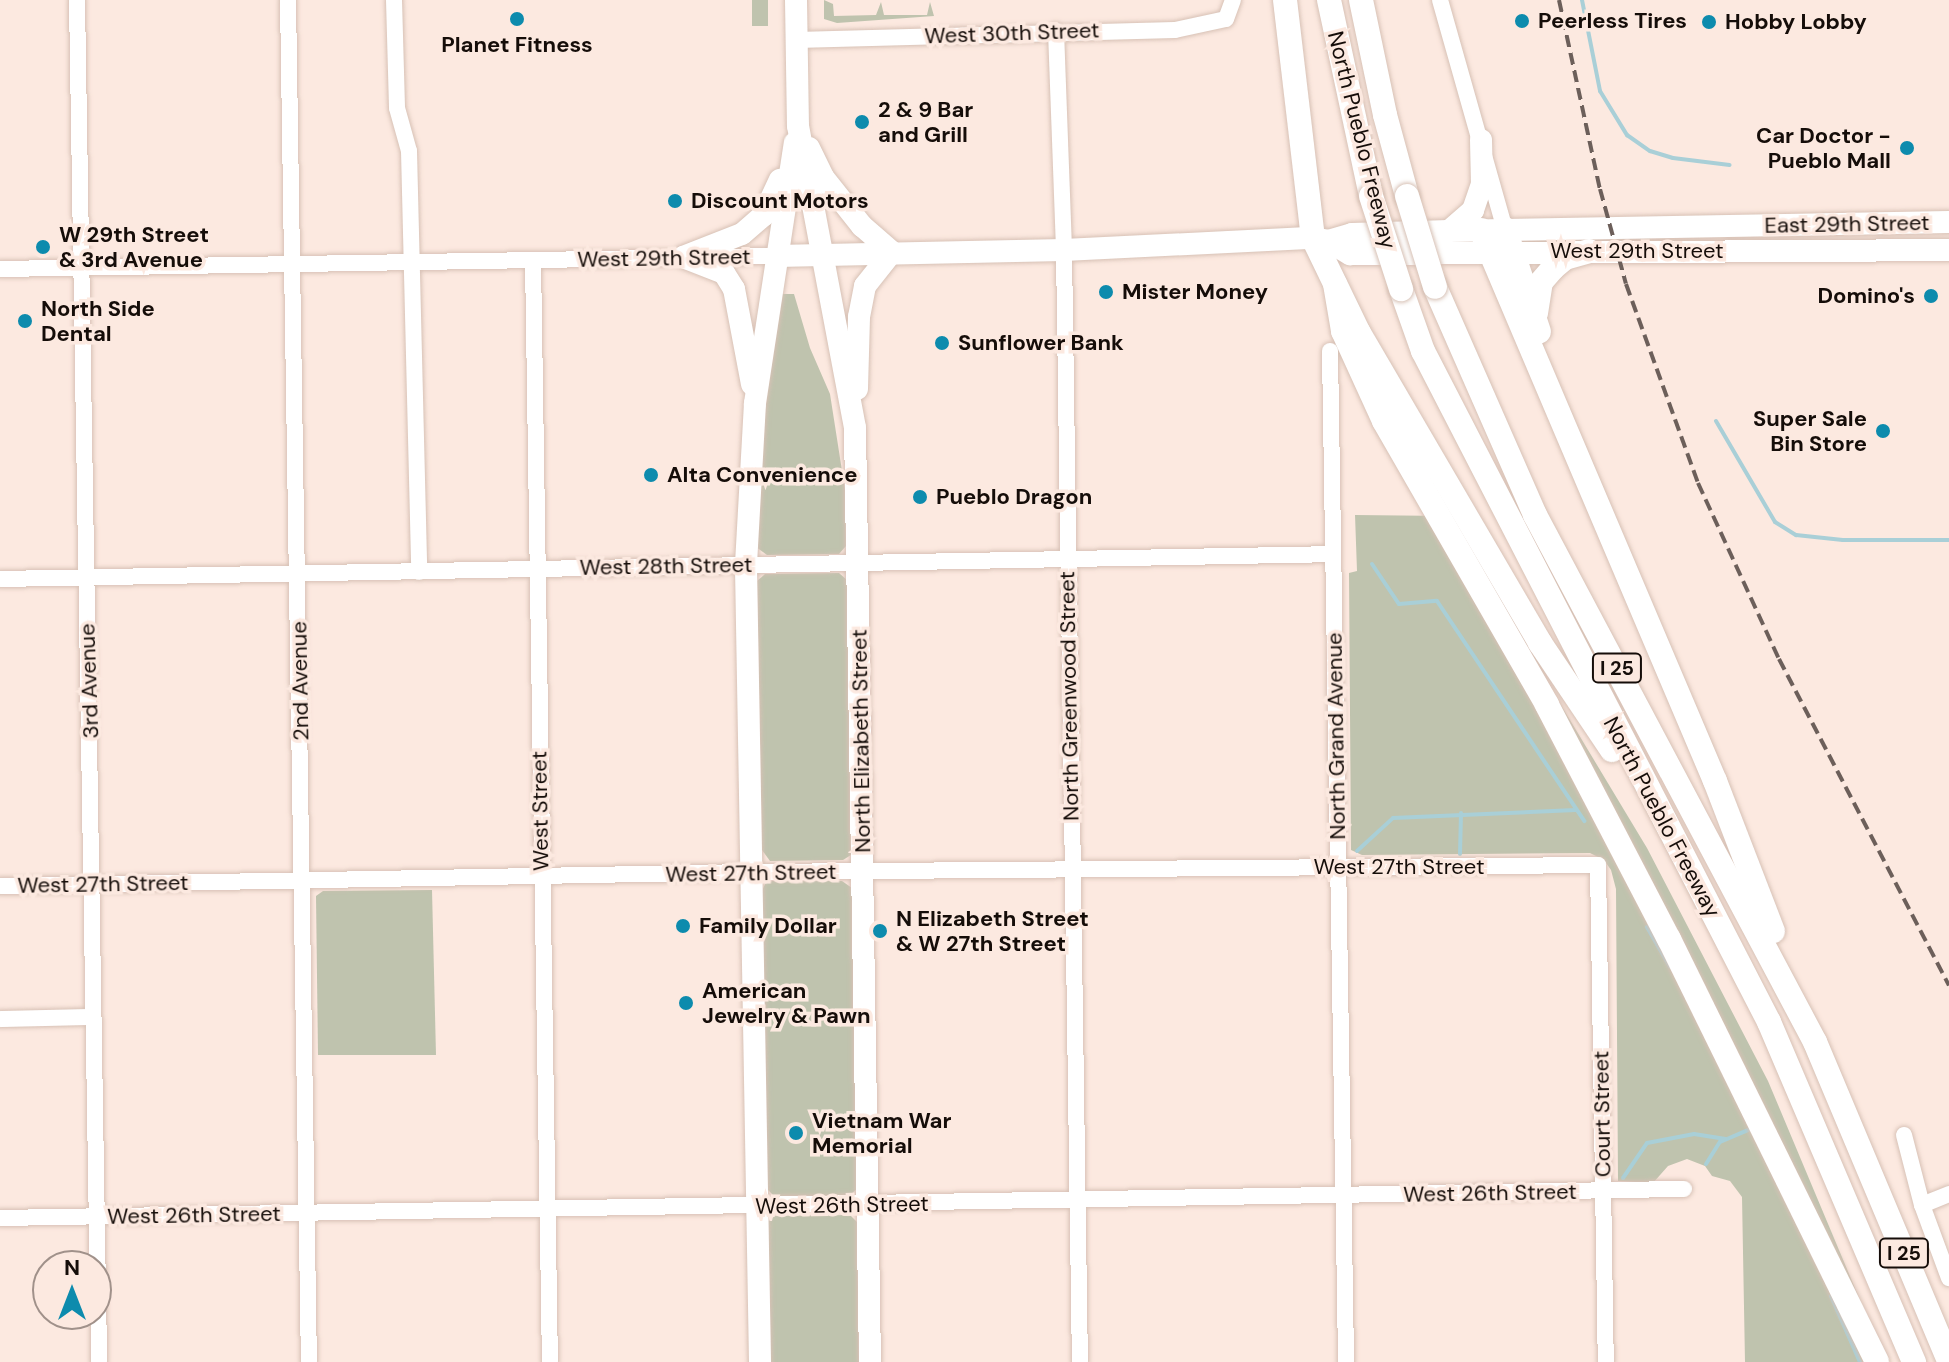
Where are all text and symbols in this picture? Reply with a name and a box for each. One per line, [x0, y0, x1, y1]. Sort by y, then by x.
place label: Peerless Tires [1538, 8, 1687, 34]
place label: Hobby Lobby [1725, 9, 1867, 35]
marker: Planet Fitness [508, 10, 526, 28]
marker: Peerless Tires [1513, 12, 1531, 30]
marker: Hobby Lobby [1700, 13, 1718, 31]
street label: West 30th Street [924, 17, 1100, 49]
street label: North Pueblo Freeway [1322, 28, 1402, 252]
place label: Planet Fitness [441, 32, 593, 58]
place label: 2 & 9 Bar and Grill [878, 96, 973, 148]
marker: 2 & 9 Bar and Grill [853, 113, 871, 131]
place label: Car Doctor - Pueblo Mall [1756, 122, 1891, 174]
marker: Car Doctor - Pueblo Mall [1898, 139, 1916, 157]
place label: Discount Motors [691, 188, 869, 214]
marker: Discount Motors [666, 192, 684, 210]
street label: East 29th Street [1764, 209, 1930, 239]
place label: W 29th Street & 3rd Avenue [59, 221, 209, 272]
marker: W 29th Street & 3rd Avenue [34, 238, 52, 256]
street label: West 29th Street [1550, 238, 1724, 264]
street label: West 29th Street [577, 243, 751, 273]
place label: Mister Money [1122, 279, 1268, 305]
marker: Mister Money [1097, 283, 1115, 301]
place label: Domino's [1817, 283, 1915, 309]
marker: Domino's [1922, 287, 1940, 305]
place label: North Side Dental [41, 295, 155, 346]
marker: North Side Dental [16, 312, 34, 330]
place label: Sunflower Bank [958, 330, 1124, 356]
marker: Sunflower Bank [933, 334, 951, 352]
place label: Super Sale Bin Store [1753, 405, 1867, 456]
marker: Super Sale Bin Store [1874, 422, 1892, 440]
place label: Alta Convenience [667, 462, 857, 488]
marker: Alta Convenience [642, 466, 660, 484]
place label: Pueblo Dragon [936, 484, 1092, 510]
marker: Pueblo Dragon [911, 488, 929, 506]
street label: West 28th Street [579, 551, 753, 581]
street label: North Greenwood Street [1054, 571, 1084, 821]
street label: 2nd Avenue [286, 621, 314, 741]
street label: 3rd Avenue [74, 623, 104, 739]
street label: North Elizabeth Street [846, 629, 876, 853]
street label: North Grand Avenue [1321, 632, 1351, 840]
road number: I 25 [1591, 652, 1643, 684]
street label: North Pueblo Freeway [1598, 712, 1726, 922]
street label: West Street [526, 751, 554, 871]
street label: West 27th Street [1313, 854, 1485, 880]
street label: West 27th Street [665, 858, 837, 888]
street label: West 27th Street [17, 869, 189, 899]
place label: N Elizabeth Street & W 27th Street [896, 905, 1089, 956]
place label: Family Dollar [699, 913, 837, 939]
marker: Family Dollar [674, 917, 692, 935]
marker: N Elizabeth Street & W 27th Street [871, 922, 889, 940]
place label: American Jewelry & Pawn [702, 977, 870, 1028]
marker: American Jewelry & Pawn [677, 994, 695, 1012]
street label: Court Street [1588, 1051, 1616, 1177]
place label: Vietnam War Memorial [812, 1107, 952, 1158]
marker: Vietnam War Memorial [787, 1124, 805, 1142]
street label: West 26th Street [1403, 1178, 1577, 1208]
street label: West 26th Street [755, 1190, 929, 1220]
street label: West 26th Street [107, 1200, 281, 1230]
road number: I 25 [1878, 1237, 1930, 1269]
north arrow [32, 1250, 112, 1330]
text: N [64, 1253, 80, 1282]

